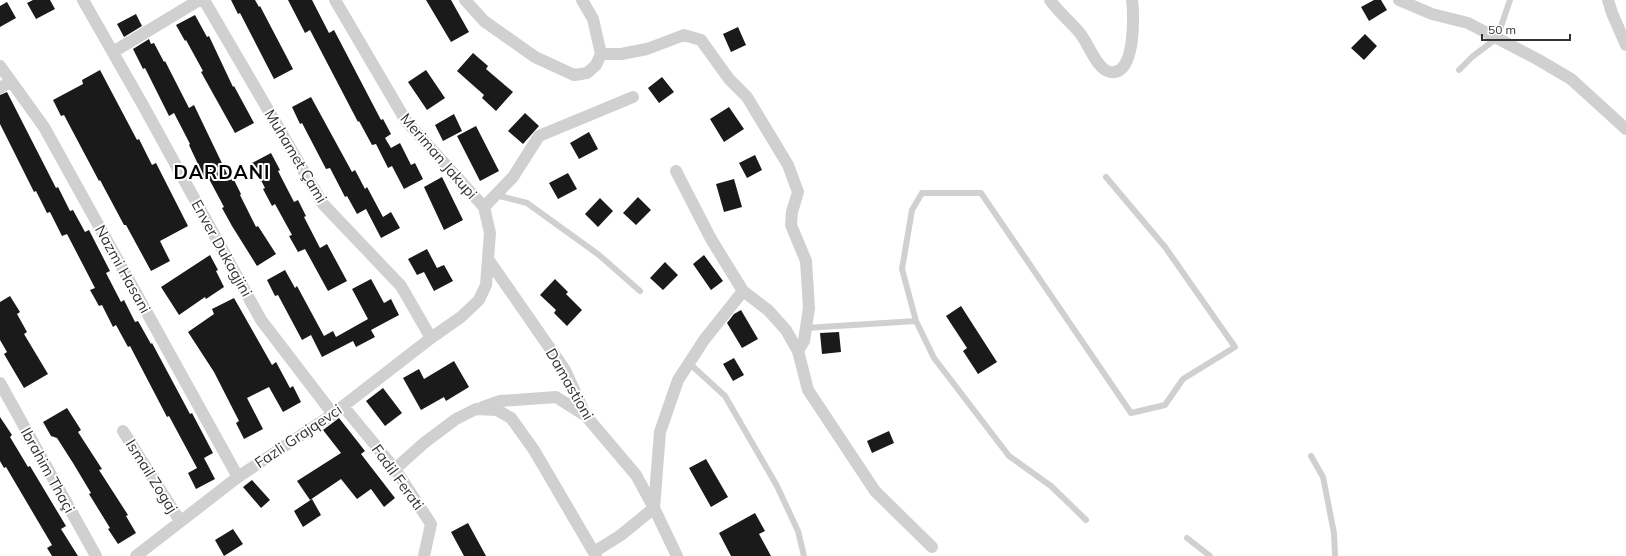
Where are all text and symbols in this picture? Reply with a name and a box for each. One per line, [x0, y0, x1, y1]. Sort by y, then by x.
scale bar [1482, 16, 1570, 42]
text: 50 m [1488, 22, 1516, 37]
street label: Muhamet Çami [261, 106, 331, 206]
street label: Meriman Jakupi [396, 109, 482, 203]
district label: DARDANI [174, 160, 270, 184]
street label: Enver Dukagjini [188, 196, 256, 300]
street label: Nazmi Hasani [91, 222, 155, 316]
street label: Damastioni [542, 345, 598, 423]
street label: Fazli Grajqevci [251, 400, 345, 472]
street label: Ibrahim Thaçi [17, 424, 79, 516]
street label: Ismail Zogaj [122, 436, 182, 516]
street label: Fadil Ferati [368, 440, 428, 514]

